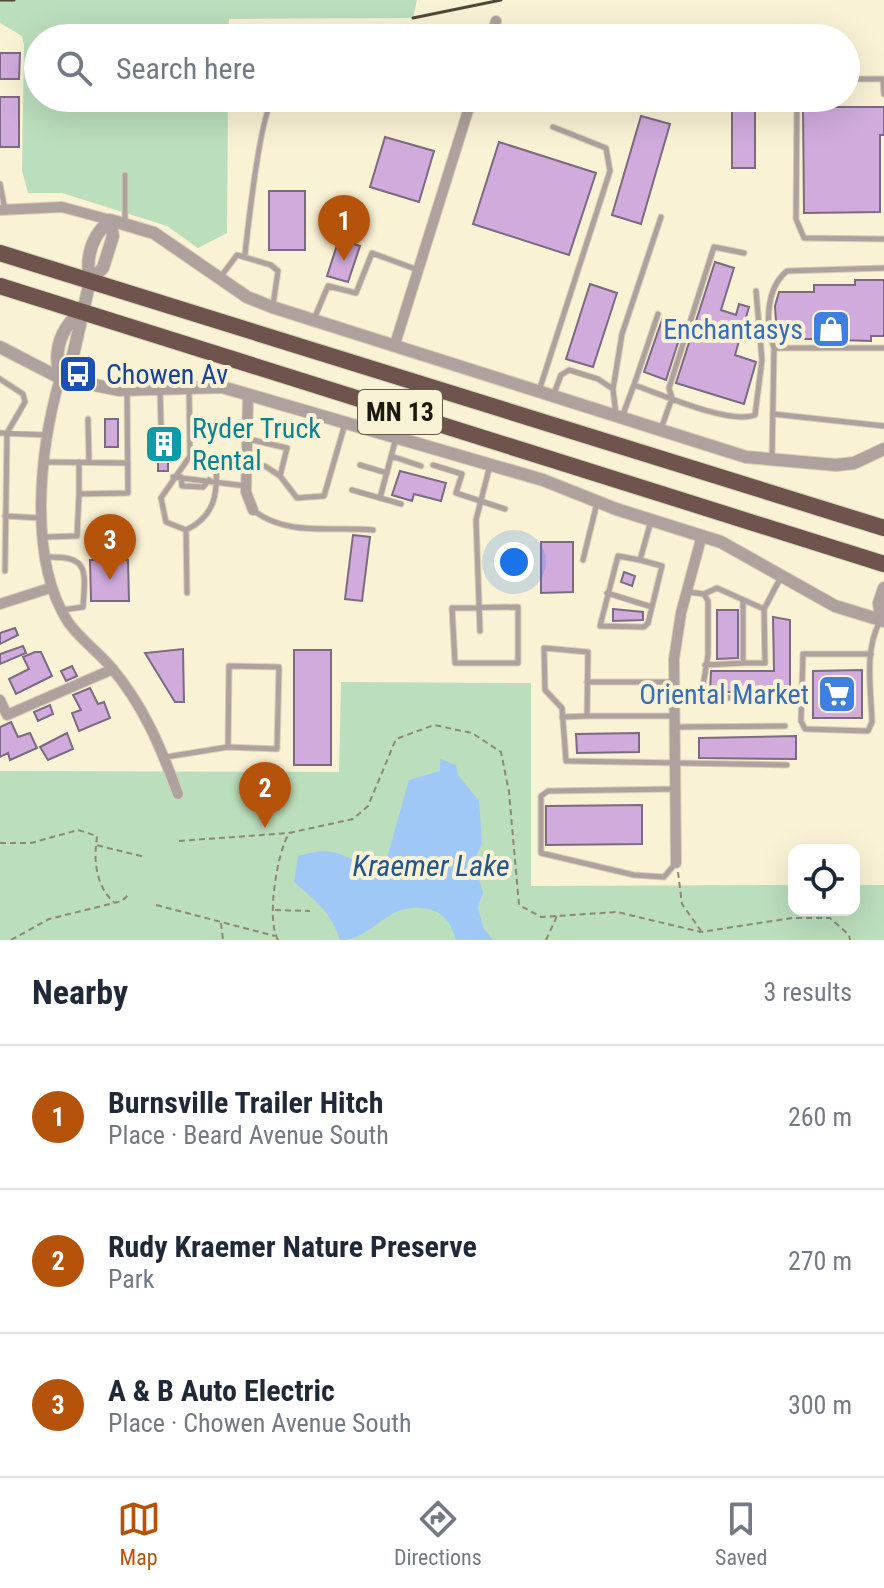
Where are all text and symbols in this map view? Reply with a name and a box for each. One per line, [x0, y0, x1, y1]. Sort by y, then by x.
search box [24, 24, 860, 112]
icon: search [52, 46, 96, 90]
text: Search here [116, 51, 256, 86]
pin: 1 [318, 195, 370, 261]
shop icon: Enchantasys [810, 308, 852, 350]
place label: Enchantasys [663, 313, 803, 346]
bus stop icon: Chowen Av [57, 353, 99, 395]
place label: Chowen Av [106, 358, 228, 391]
road number: MN 13 [358, 390, 442, 434]
place label: Ryder Truck Rental [192, 412, 321, 477]
building icon: Ryder Truck Rental [143, 423, 185, 465]
pin: 3 [84, 514, 136, 580]
your location [494, 542, 534, 582]
supermarket icon: Oriental Market [816, 673, 858, 715]
place label: Oriental Market [639, 678, 809, 711]
pin: 2 [239, 762, 291, 828]
map controls [788, 844, 860, 916]
button: locate [788, 844, 860, 916]
water label: Kraemer Lake [352, 848, 510, 883]
text: Nearby [32, 972, 128, 1012]
text: 3 results [763, 977, 852, 1007]
text: Burnsville Trailer Hitch [108, 1085, 383, 1120]
text: 1 [51, 1102, 65, 1132]
text: 260 m [788, 1102, 852, 1132]
text: Place · Beard Avenue South [108, 1120, 389, 1150]
text: Rudy Kraemer Nature Preserve [108, 1229, 477, 1264]
text: 2 [51, 1246, 65, 1276]
text: 270 m [788, 1246, 852, 1276]
text: Park [108, 1264, 154, 1294]
text: A & B Auto Electric [108, 1373, 335, 1408]
text: 3 [51, 1390, 65, 1420]
text: 300 m [788, 1390, 852, 1420]
text: Place · Chowen Avenue South [108, 1408, 411, 1438]
tab: Map [117, 1497, 161, 1570]
tab: Directions [394, 1497, 482, 1570]
tab: Saved [715, 1497, 767, 1570]

